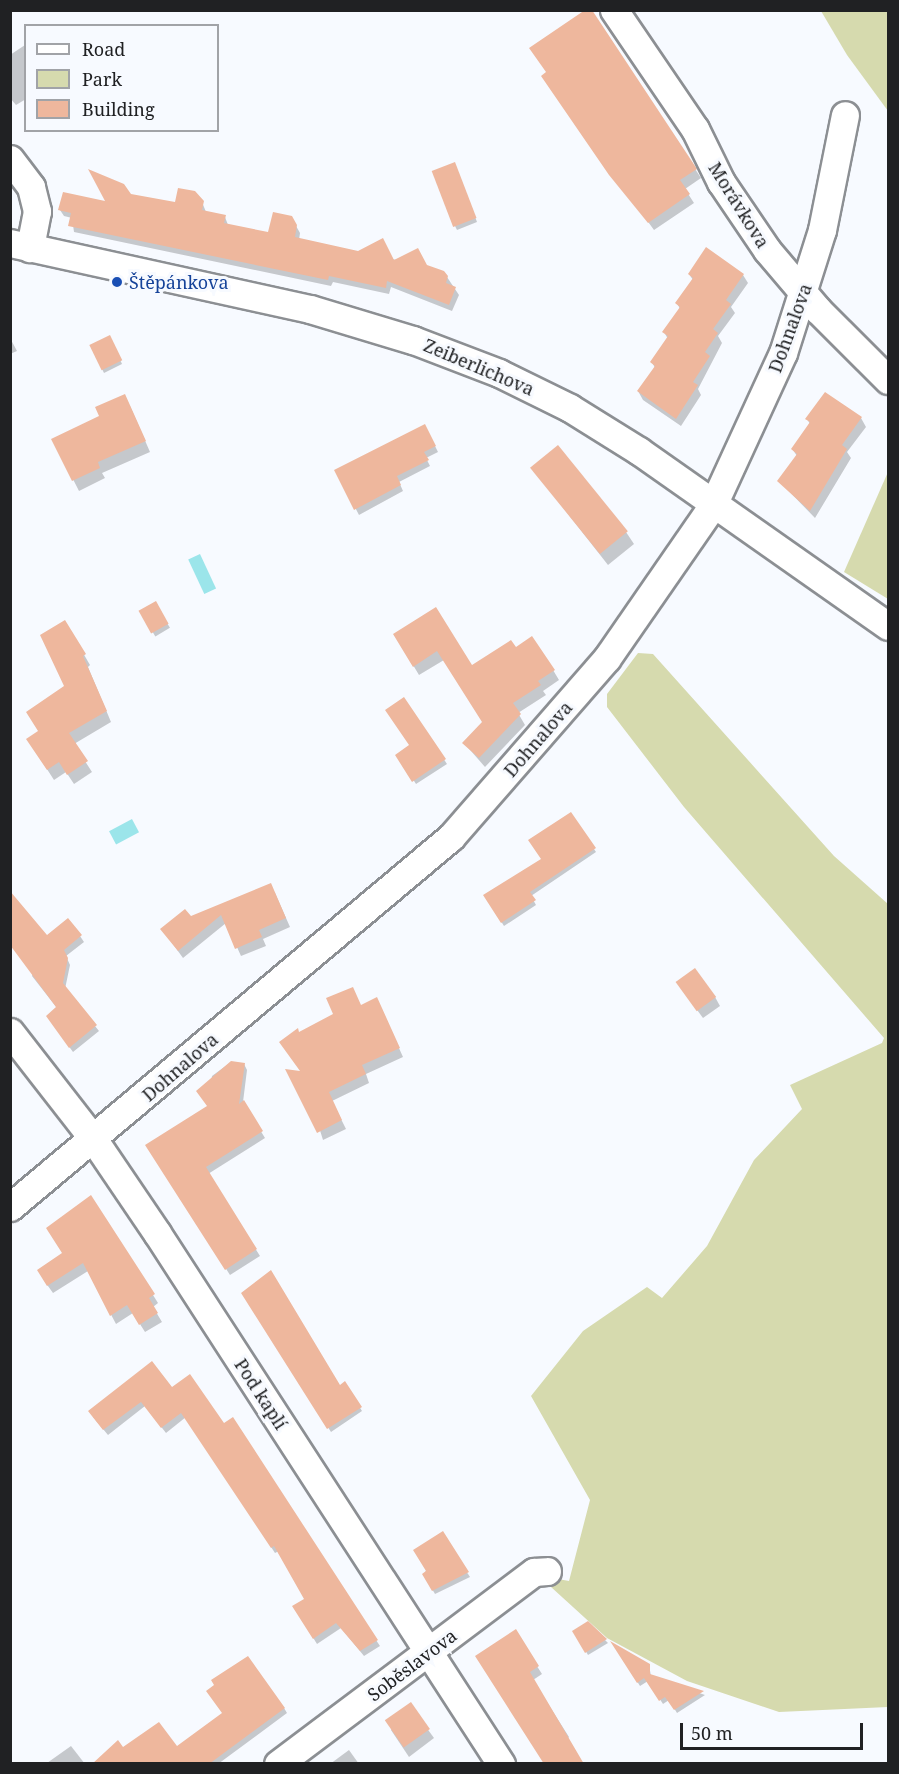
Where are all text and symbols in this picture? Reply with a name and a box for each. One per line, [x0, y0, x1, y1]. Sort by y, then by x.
legend [24, 24, 219, 132]
text: Road [82, 37, 125, 61]
text: Park [82, 67, 122, 91]
text: Building [82, 97, 155, 121]
street label: Morávkova [704, 158, 774, 252]
place label: Štěpánkova [129, 271, 229, 293]
marker: Štěpánkova [110, 275, 124, 289]
street label: Dohnalova [764, 281, 816, 375]
street label: Zeiberlichova [421, 334, 537, 400]
street label: Dohnalova [499, 697, 577, 781]
street label: Dohnalova [138, 1028, 222, 1106]
street label: Pod kaplí [230, 1355, 292, 1433]
street label: Soběslavova [363, 1624, 461, 1706]
scale bar [683, 1711, 866, 1749]
text: 50 m [691, 1721, 733, 1745]

